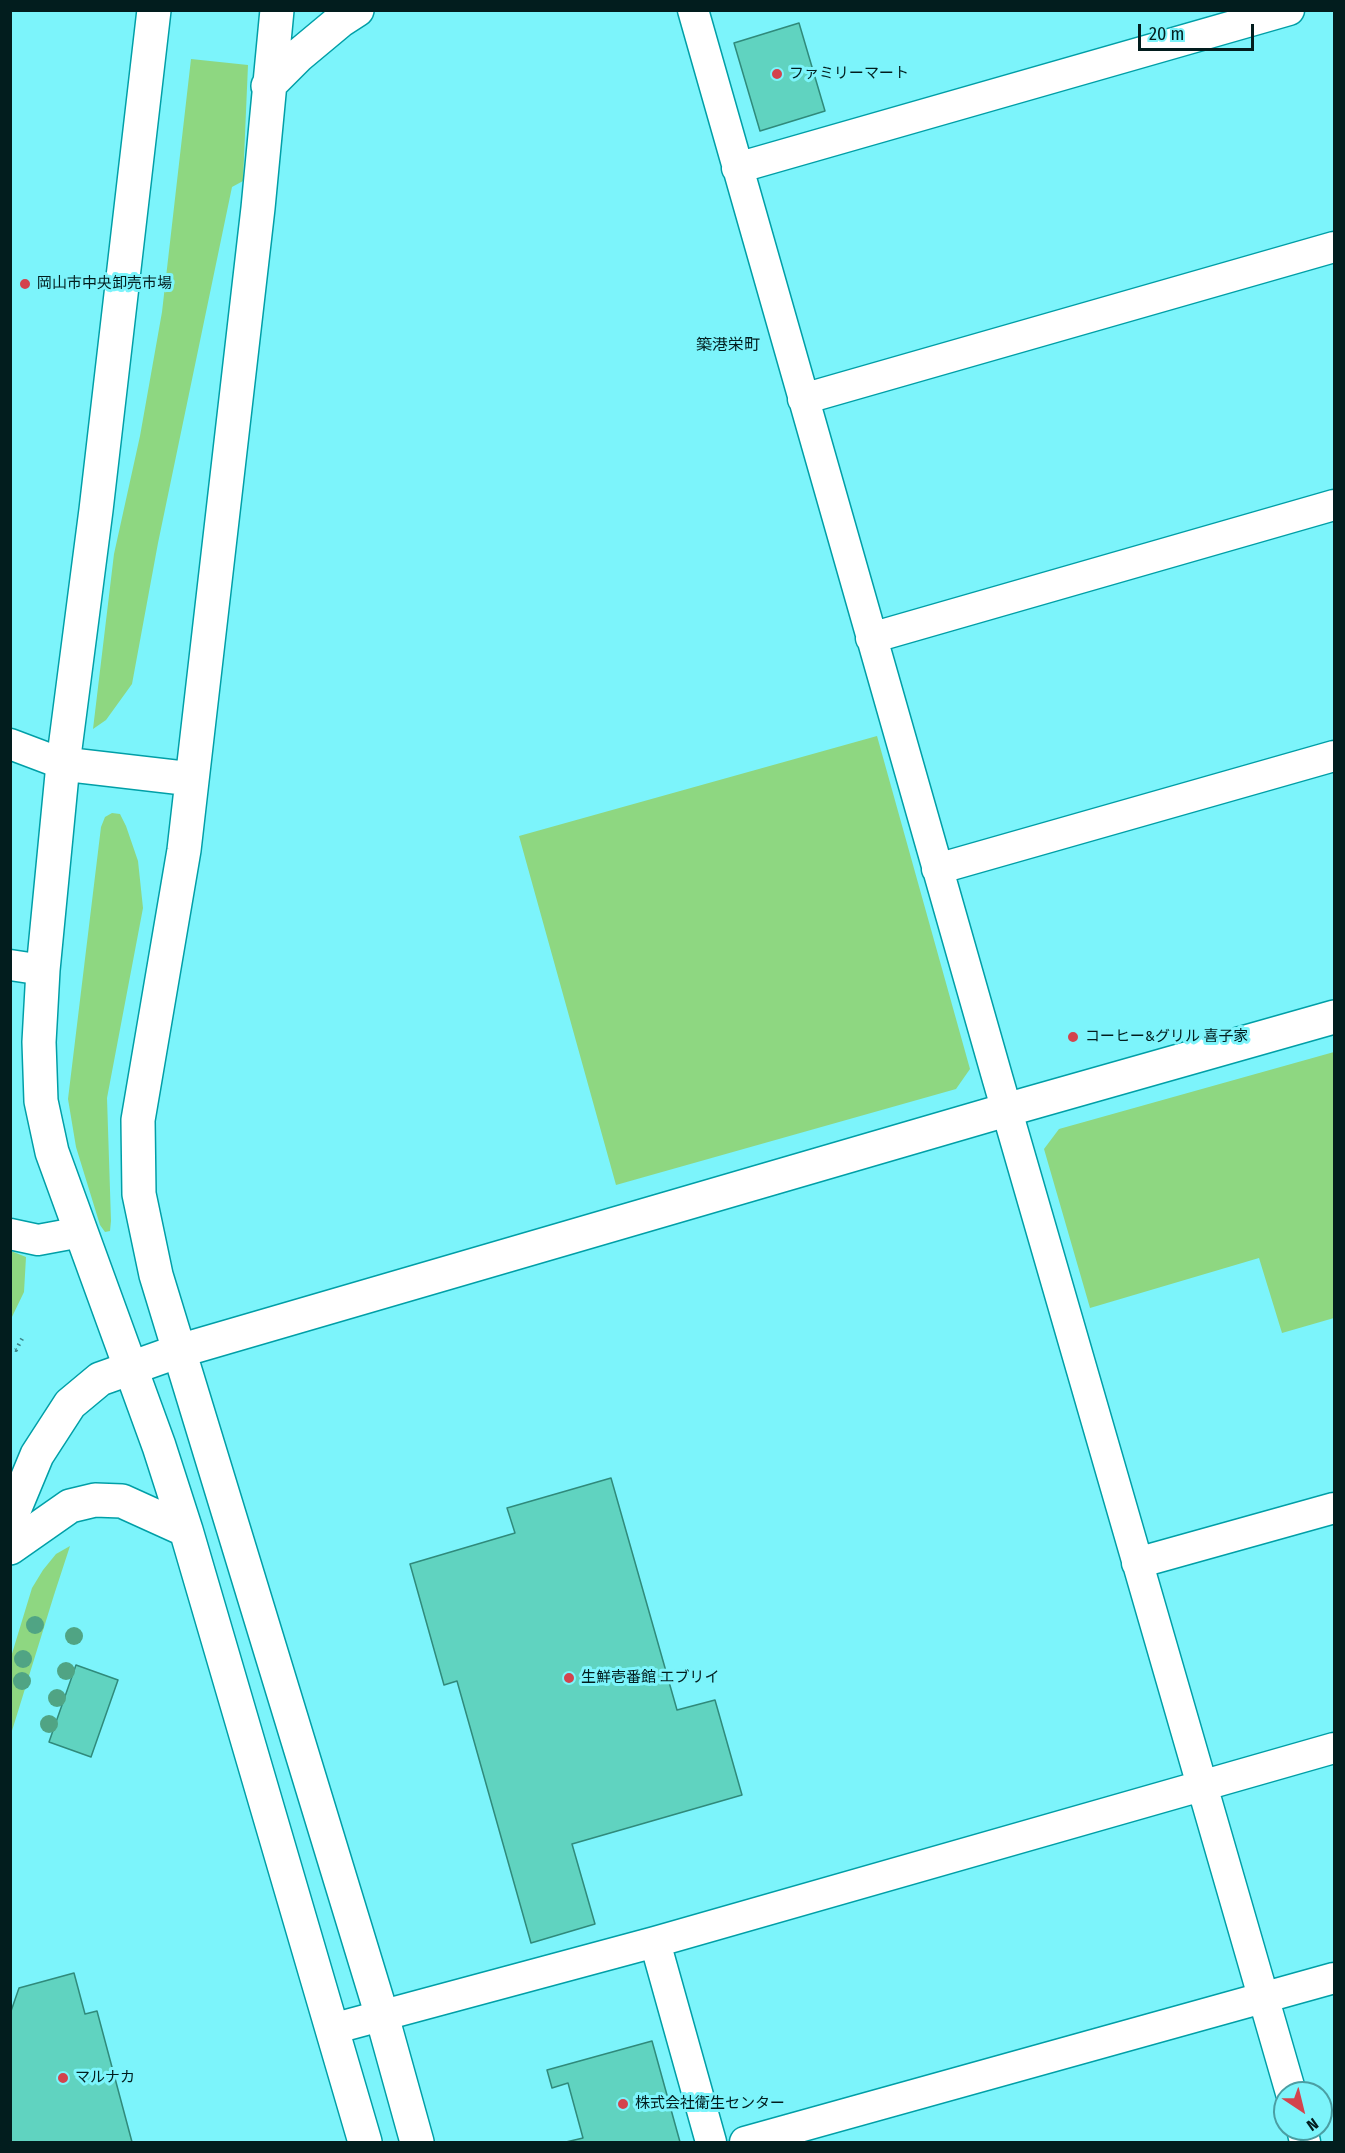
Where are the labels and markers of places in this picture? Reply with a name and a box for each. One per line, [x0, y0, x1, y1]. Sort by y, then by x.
place label: ファミリーマート [789, 65, 909, 83]
marker: ファミリーマート [770, 67, 784, 81]
place label: 岡山市中央卸売市場 [37, 275, 172, 293]
marker: 岡山市中央卸売市場 [18, 277, 32, 291]
place label: コーヒー&グリル 喜子家 [1085, 1028, 1248, 1046]
marker: コーヒー&グリル 喜子家 [1066, 1030, 1080, 1044]
place label: 生鮮壱番館 エブリイ [581, 1669, 720, 1687]
marker: 生鮮壱番館 エブリイ [562, 1671, 576, 1685]
place label: マルナカ [75, 2069, 135, 2087]
marker: マルナカ [56, 2071, 70, 2085]
place label: 株式会社衛生センター [635, 2095, 785, 2113]
marker: 株式会社衛生センター [616, 2097, 630, 2111]

